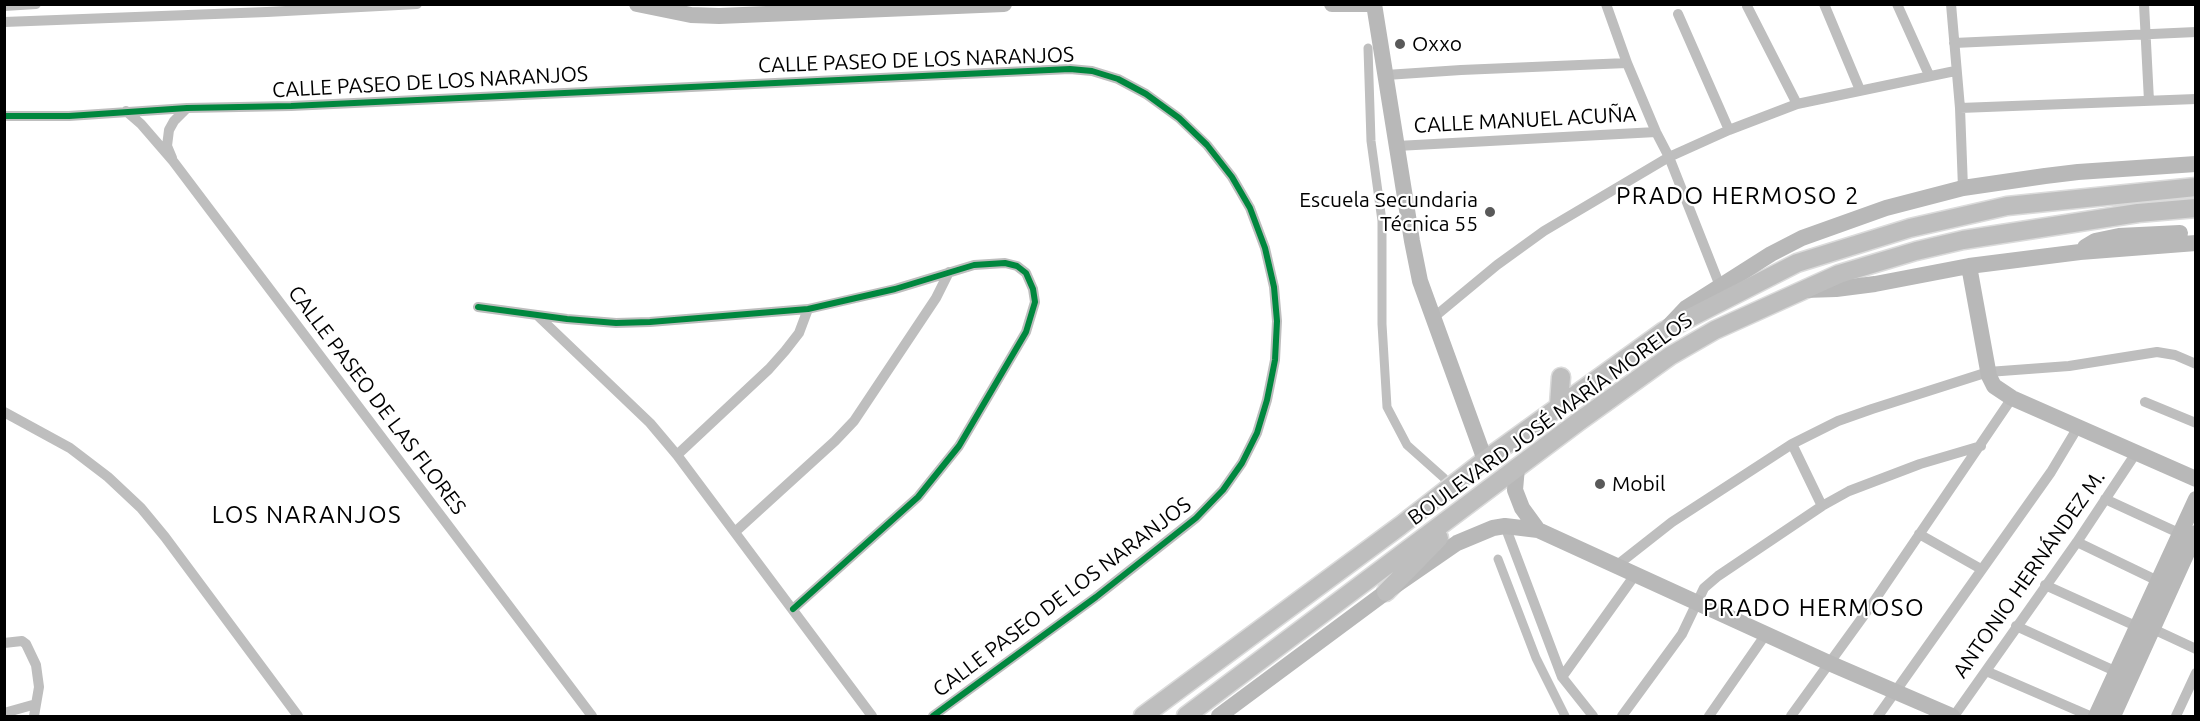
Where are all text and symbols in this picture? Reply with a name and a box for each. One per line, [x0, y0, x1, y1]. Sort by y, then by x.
place label: Oxxo [1412, 31, 1462, 57]
marker: Oxxo [1393, 37, 1407, 51]
street label: CALLE PASEO DE LOS NARANJOS [757, 42, 1075, 78]
street label: CALLE PASEO DE LOS NARANJOS [271, 61, 589, 103]
street label: CALLE MANUEL ACUÑA [1413, 102, 1637, 138]
district label: PRADO HERMOSO 2 [1616, 182, 1860, 210]
place label: Escuela Secundaria Técnica 55 [1299, 187, 1478, 237]
marker: Escuela Secundaria Técnica 55 [1483, 205, 1497, 219]
street label: CALLE PASEO DE LAS FLORES [283, 281, 471, 519]
street label: BOULEVARD JOSÉ MARÍA MORELOS [1403, 307, 1697, 531]
street label: ANTONIO HERNÁNDEZ M. [1948, 465, 2110, 683]
place label: Mobil [1612, 471, 1665, 497]
marker: Mobil [1593, 477, 1607, 491]
street label: CALLE PASEO DE LOS NARANJOS [928, 492, 1196, 702]
district label: LOS NARANJOS [212, 501, 402, 529]
district label: PRADO HERMOSO [1703, 594, 1925, 622]

